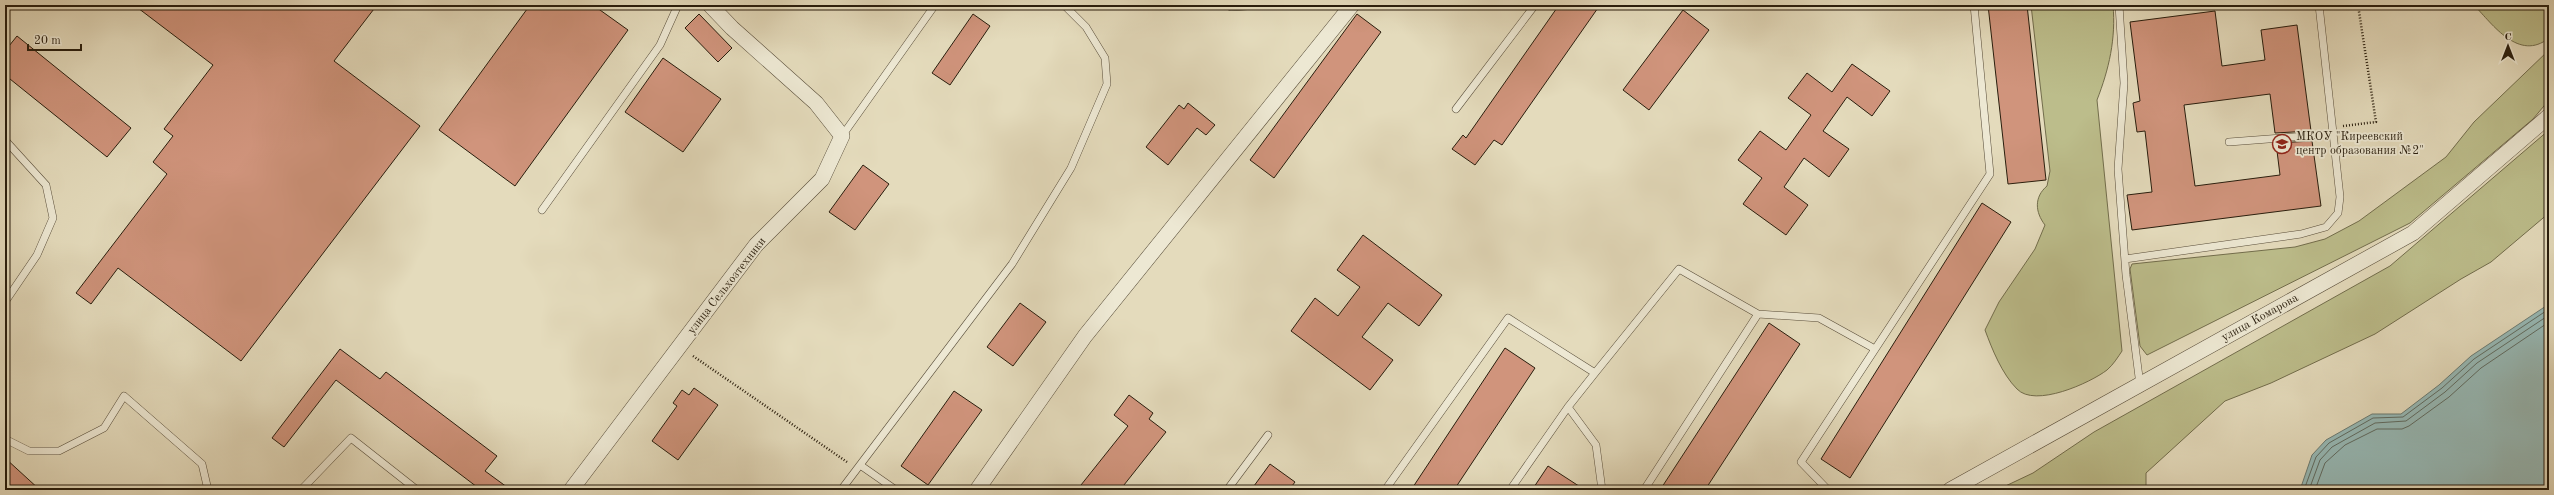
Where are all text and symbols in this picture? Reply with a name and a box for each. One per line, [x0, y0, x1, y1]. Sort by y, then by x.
scale bar [28, 26, 81, 52]
north arrow [2488, 26, 2528, 66]
text: С [2504, 32, 2512, 43]
text: 20 m [34, 35, 61, 47]
place label: МКОУ "Киреевский центр образования №2" [2296, 131, 2424, 157]
school or university icon: МКОУ "Киреевский центр образования №2" [2271, 133, 2293, 155]
street label: улица Сельхозтехники [686, 235, 768, 337]
street label: улица Комарова [2220, 292, 2300, 344]

